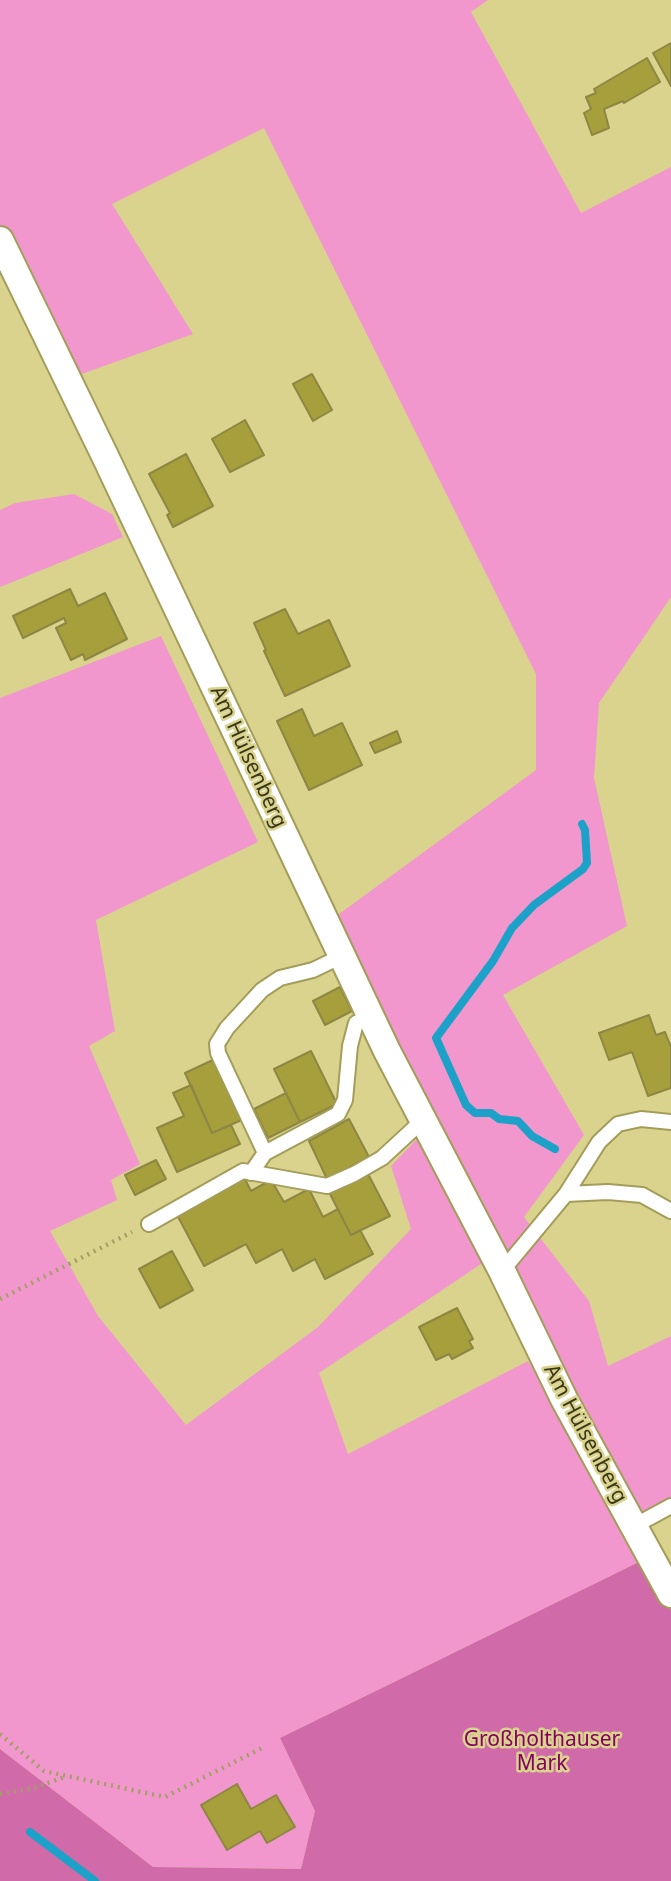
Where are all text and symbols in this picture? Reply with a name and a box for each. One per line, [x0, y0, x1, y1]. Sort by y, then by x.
street label: Am Hülsenberg [204, 682, 292, 832]
street label: Am Hülsenberg [538, 1360, 632, 1508]
park label: Großholthauser Mark [464, 1727, 620, 1777]

